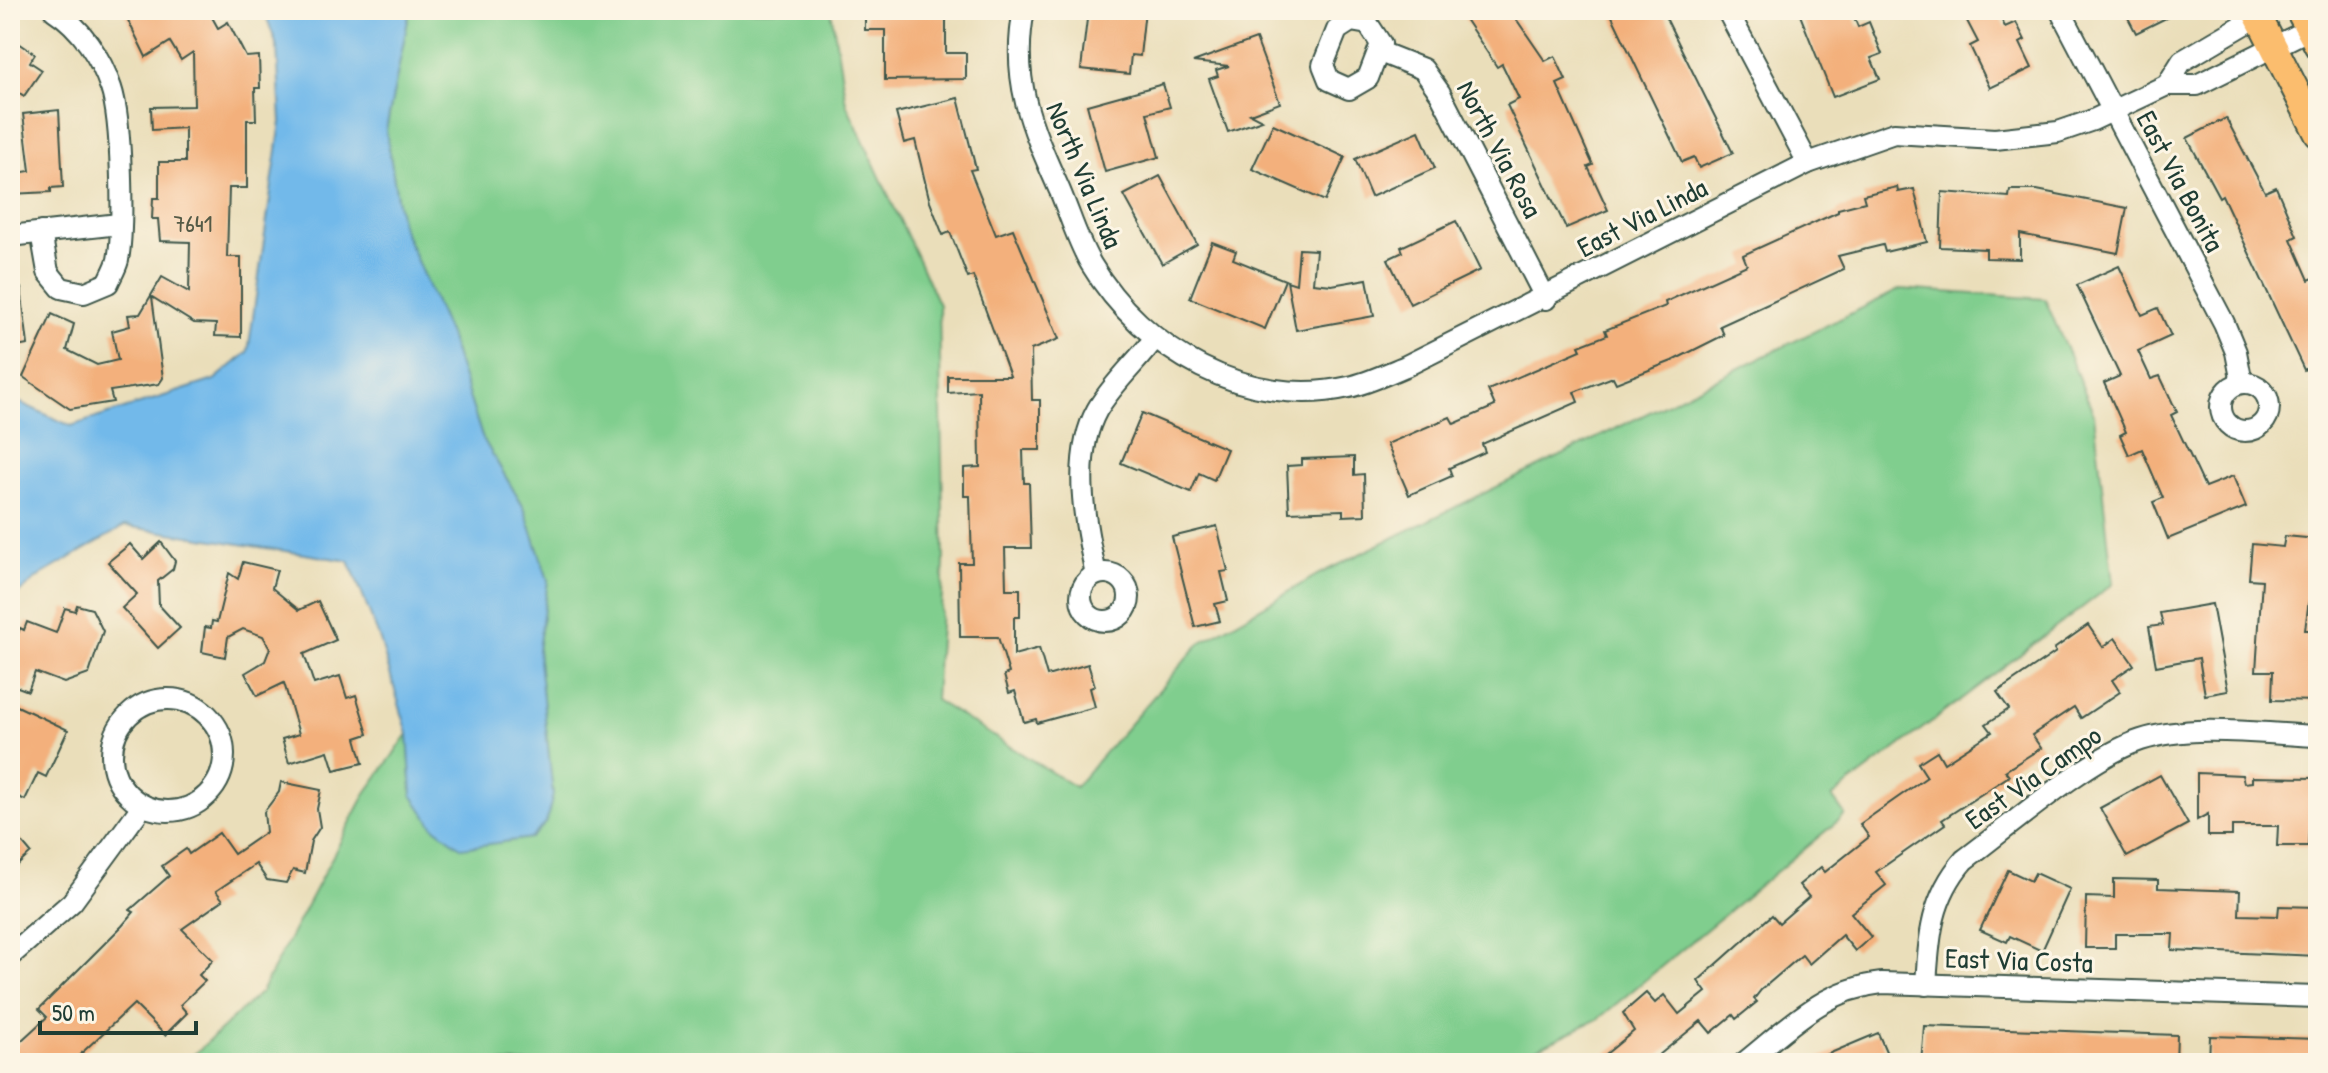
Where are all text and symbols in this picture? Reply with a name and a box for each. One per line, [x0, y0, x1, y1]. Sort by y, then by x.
street label: North Via Rosa [1448, 74, 1552, 224]
street label: North Via Linda [1037, 96, 1133, 254]
street label: East Via Bonita [2128, 104, 2234, 258]
street label: East Via Linda [1571, 168, 1713, 266]
house number: 7641 [173, 207, 213, 239]
street label: East Via Campo [1957, 716, 2109, 838]
street label: East Via Costa [1945, 938, 2093, 982]
scale bar [40, 985, 196, 1035]
text: 50 m [52, 996, 95, 1028]

